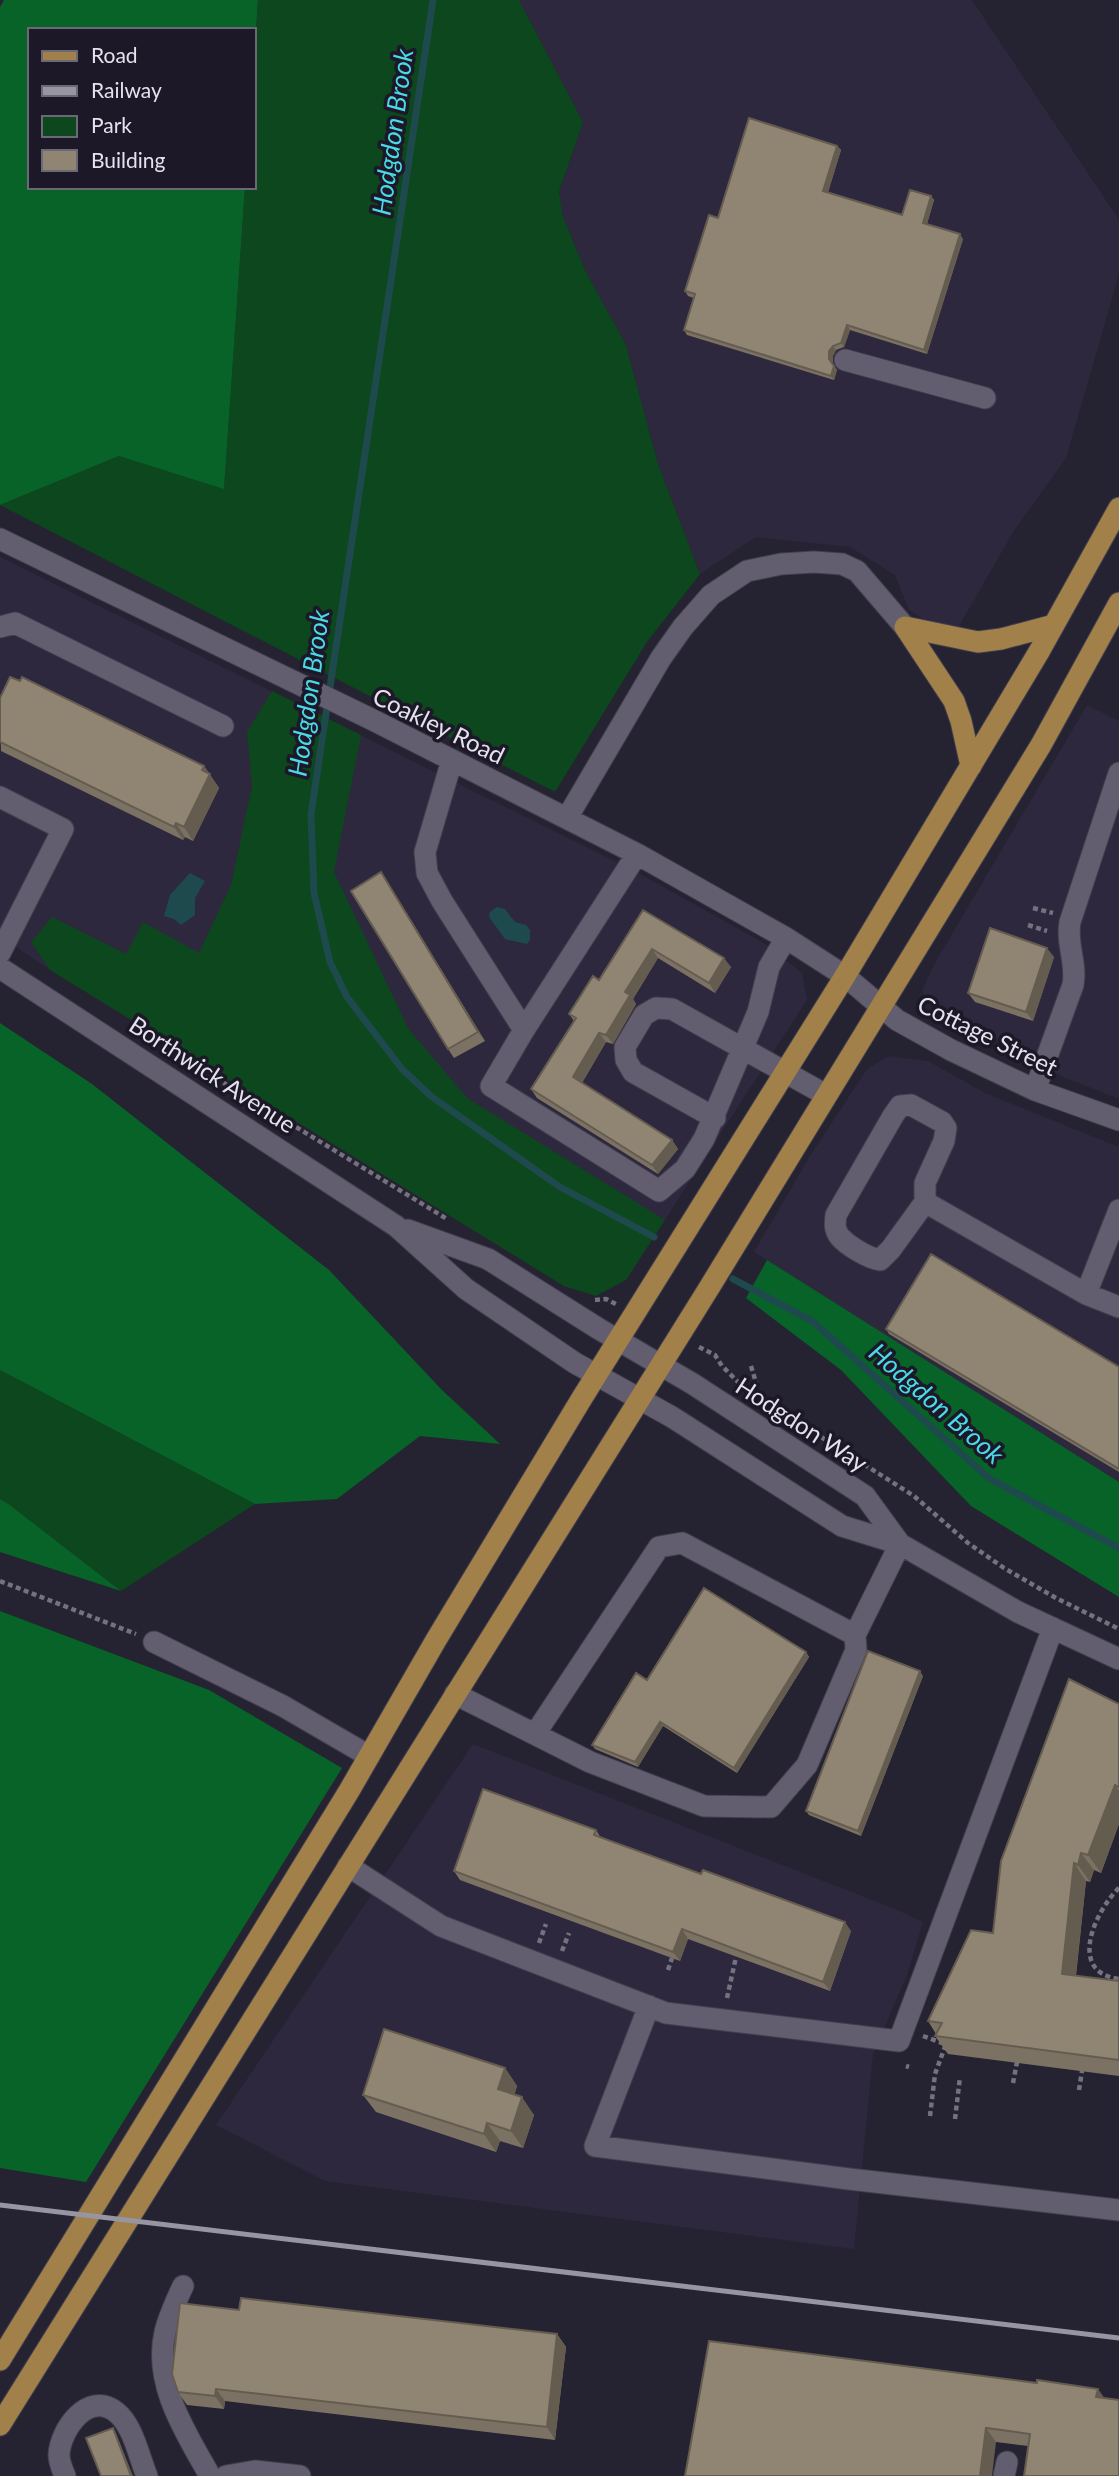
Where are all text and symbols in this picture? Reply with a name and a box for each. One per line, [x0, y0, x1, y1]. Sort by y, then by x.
legend [28, 28, 256, 189]
text: Road [91, 42, 138, 67]
water label: Hodgdon Brook [364, 46, 420, 217]
text: Railway [91, 77, 162, 102]
text: Park [91, 112, 132, 137]
text: Building [91, 147, 166, 172]
water label: Hodgdon Brook [280, 607, 336, 778]
street label: Coakley Road [369, 681, 509, 769]
street label: Cottage Street [913, 989, 1063, 1081]
street label: Borthwick Avenue [124, 1009, 302, 1139]
water label: Hodgdon Brook [863, 1336, 1011, 1471]
street label: Hodgdon Way [731, 1371, 874, 1478]

